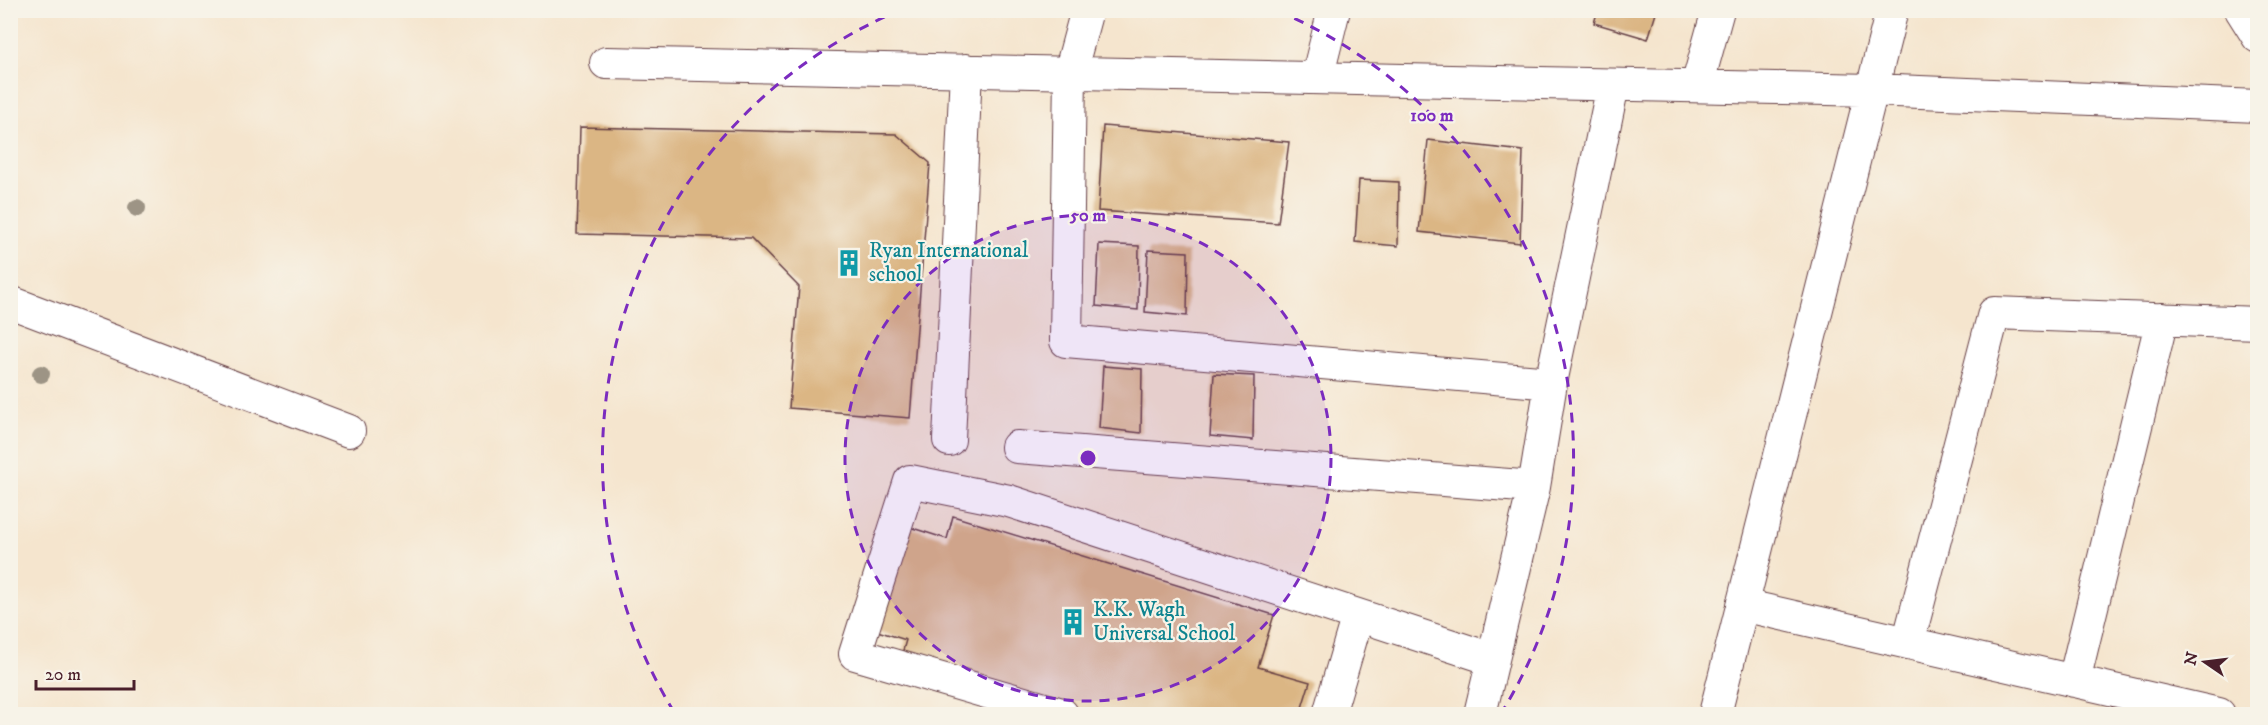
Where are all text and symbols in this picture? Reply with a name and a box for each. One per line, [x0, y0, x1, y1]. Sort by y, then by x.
text: 100 m [1410, 105, 1454, 127]
text: 50 m [1069, 205, 1106, 227]
place label: Ryan International school [869, 238, 1029, 288]
building icon: Ryan International school [834, 248, 864, 278]
centre of rings [1078, 448, 1098, 468]
place label: K.K. Wagh Universal School [1093, 597, 1236, 647]
building icon: K.K. Wagh Universal School [1058, 607, 1088, 637]
north arrow [2175, 632, 2235, 692]
text: N [2180, 650, 2203, 667]
scale bar [36, 653, 134, 691]
text: 20 m [45, 664, 81, 686]

